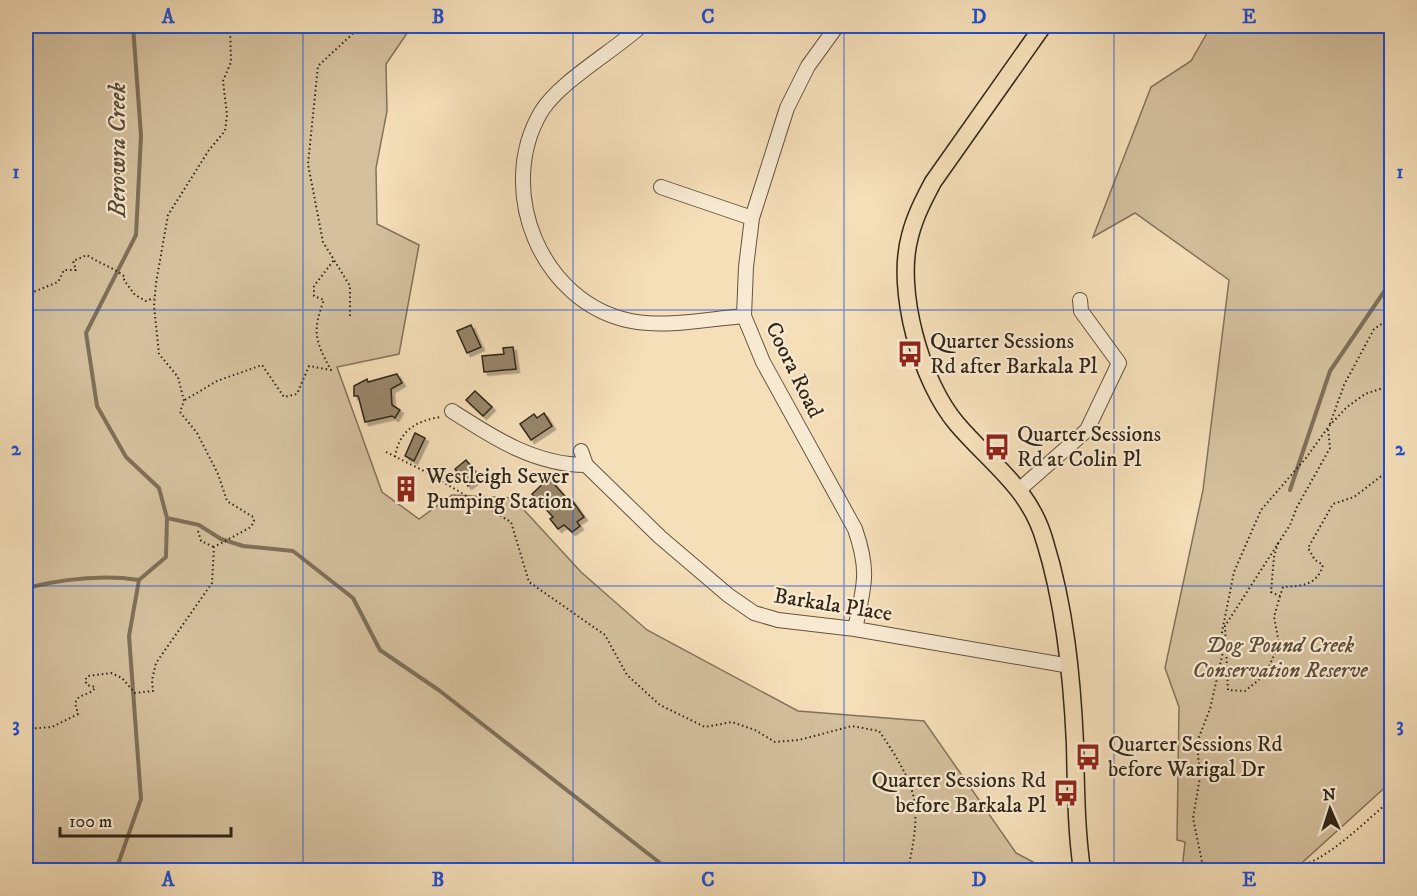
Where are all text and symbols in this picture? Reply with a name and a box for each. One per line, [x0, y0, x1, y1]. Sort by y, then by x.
text: A [161, 5, 176, 30]
text: B [432, 5, 444, 30]
text: C [701, 5, 715, 30]
text: D [972, 5, 987, 30]
text: E [1242, 5, 1256, 30]
water label: Berowra Creek [103, 83, 133, 218]
text: 1 [12, 160, 20, 185]
text: 1 [1396, 160, 1404, 185]
street label: Coora Road [759, 317, 829, 423]
place label: Quarter Sessions Rd after Barkala Pl [930, 328, 1098, 380]
bus stop icon: Quarter Sessions Rd after Barkala Pl [895, 339, 925, 369]
place label: Quarter Sessions Rd at Colin Pl [1017, 421, 1161, 473]
bus stop icon: Quarter Sessions Rd at Colin Pl [982, 432, 1012, 462]
text: 2 [11, 437, 22, 462]
text: 2 [1395, 437, 1406, 462]
place label: Westleigh Sewer Pumping Station [425, 463, 573, 515]
building icon: Westleigh Sewer Pumping Station [391, 474, 421, 504]
street label: Barkala Place [772, 582, 894, 628]
park label: Dog Pound Creek Conservation Reserve [1192, 632, 1368, 684]
text: 3 [12, 713, 20, 738]
text: 3 [1396, 713, 1404, 738]
place label: Quarter Sessions Rd before Warigal Dr [1108, 731, 1282, 783]
bus stop icon: Quarter Sessions Rd before Warigal Dr [1073, 742, 1103, 772]
place label: Quarter Sessions Rd before Barkala Pl [872, 767, 1046, 819]
bus stop icon: Quarter Sessions Rd before Barkala Pl [1051, 778, 1081, 808]
north arrow [1300, 779, 1360, 839]
text: N [1322, 785, 1336, 805]
scale bar [60, 800, 231, 838]
text: 100 m [69, 811, 112, 833]
text: A [161, 868, 176, 893]
text: B [432, 868, 444, 893]
text: C [701, 868, 715, 893]
text: D [972, 868, 987, 893]
text: E [1242, 868, 1256, 893]

